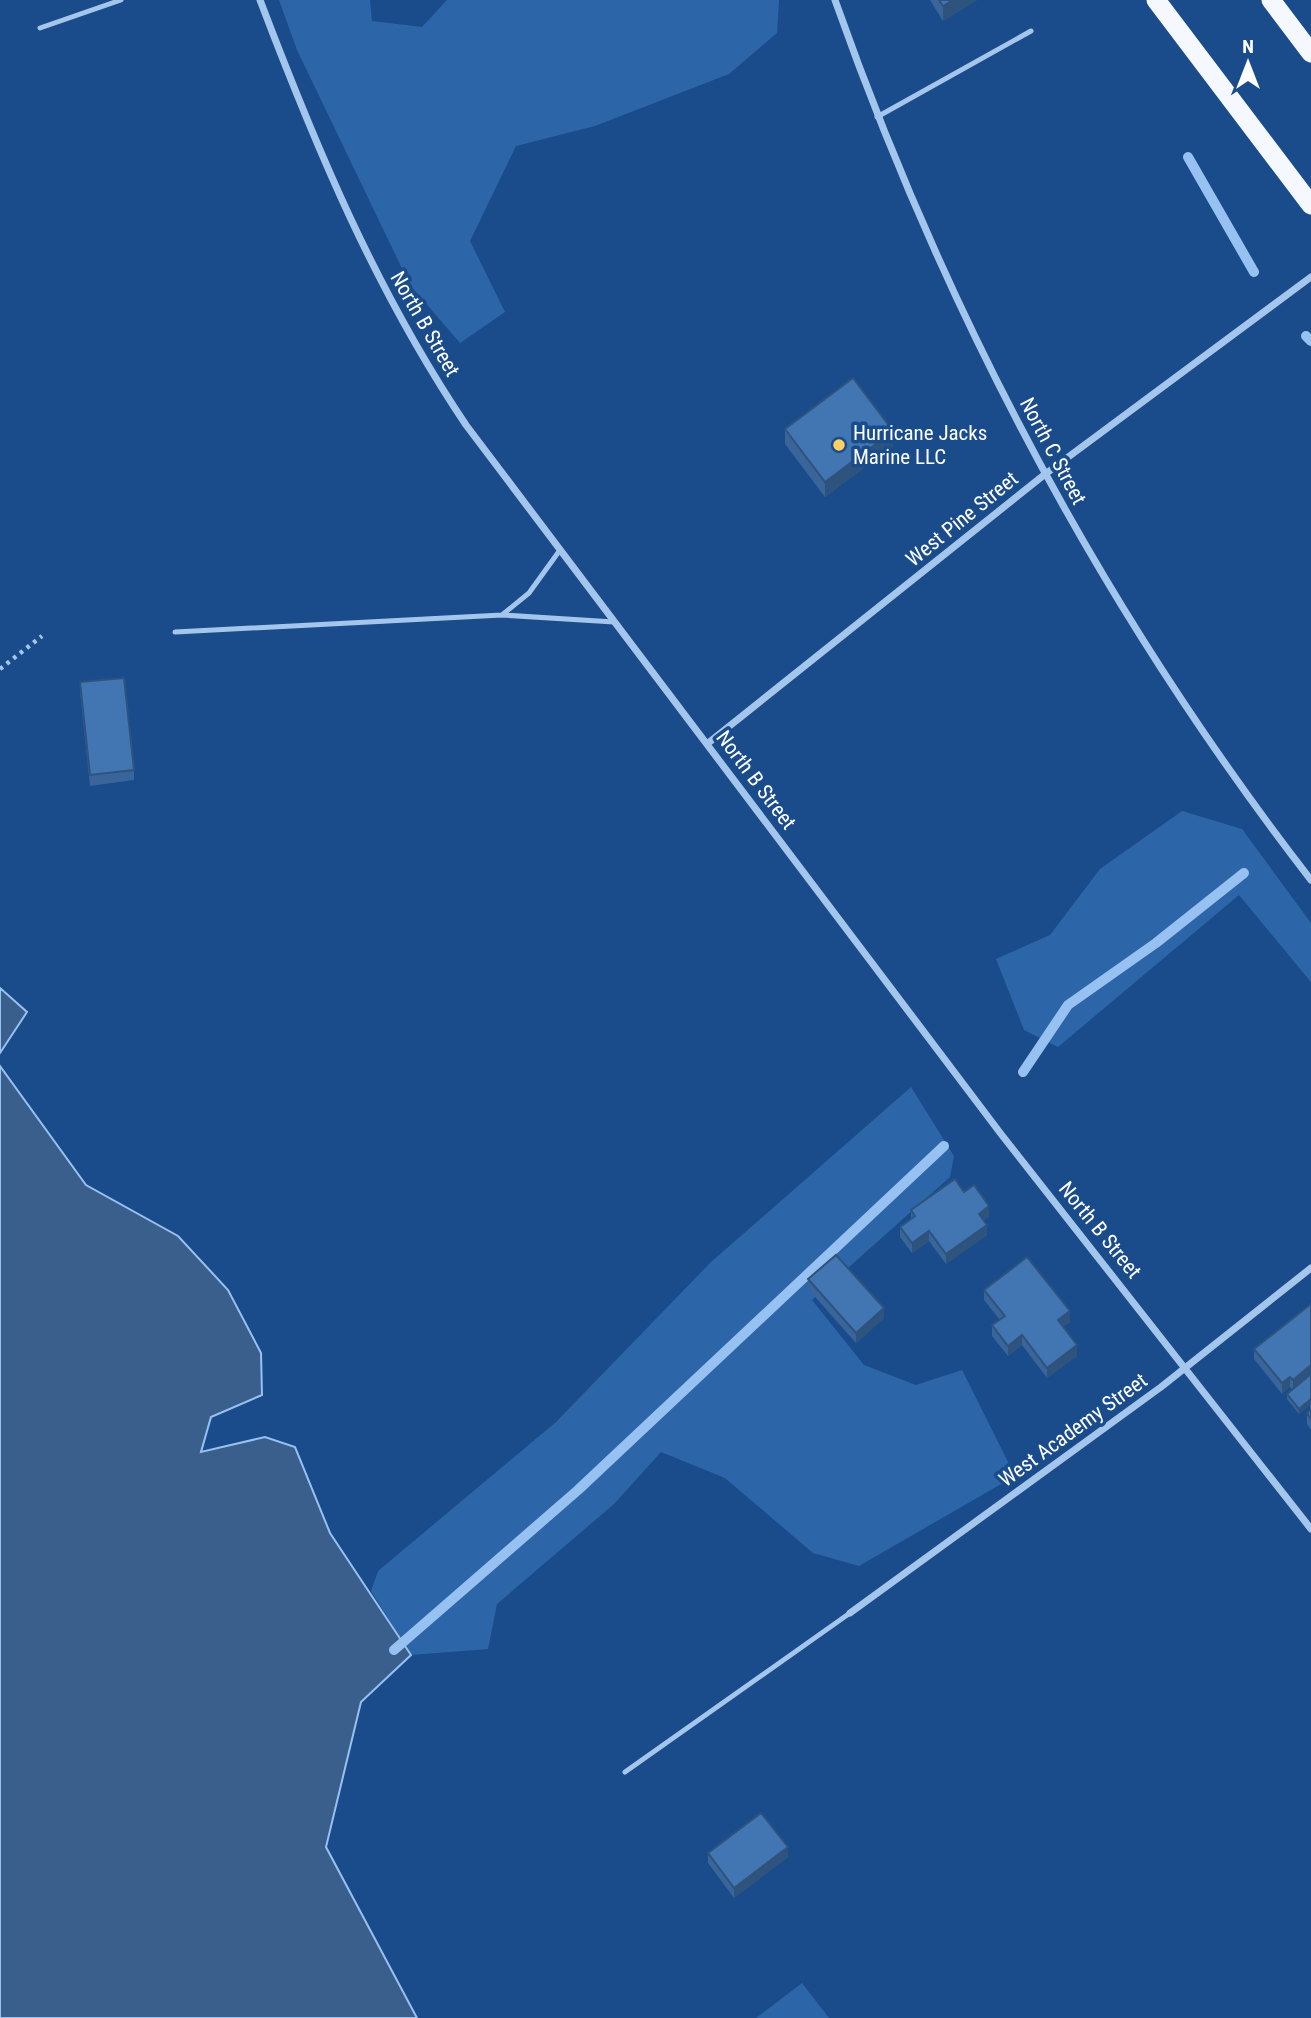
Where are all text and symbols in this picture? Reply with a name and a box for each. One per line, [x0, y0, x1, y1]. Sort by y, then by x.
north arrow [1213, 28, 1283, 98]
text: N [1242, 35, 1254, 58]
street label: North B Street [385, 267, 465, 381]
street label: North C Street [1015, 393, 1091, 509]
place label: Hurricane Jacks Marine LLC [853, 421, 987, 469]
marker: Hurricane Jacks Marine LLC [831, 437, 847, 453]
street label: West Pine Street [901, 467, 1023, 571]
street label: North B Street [711, 726, 801, 834]
street label: North B Street [1054, 1177, 1146, 1283]
street label: West Academy Street [994, 1368, 1152, 1492]

